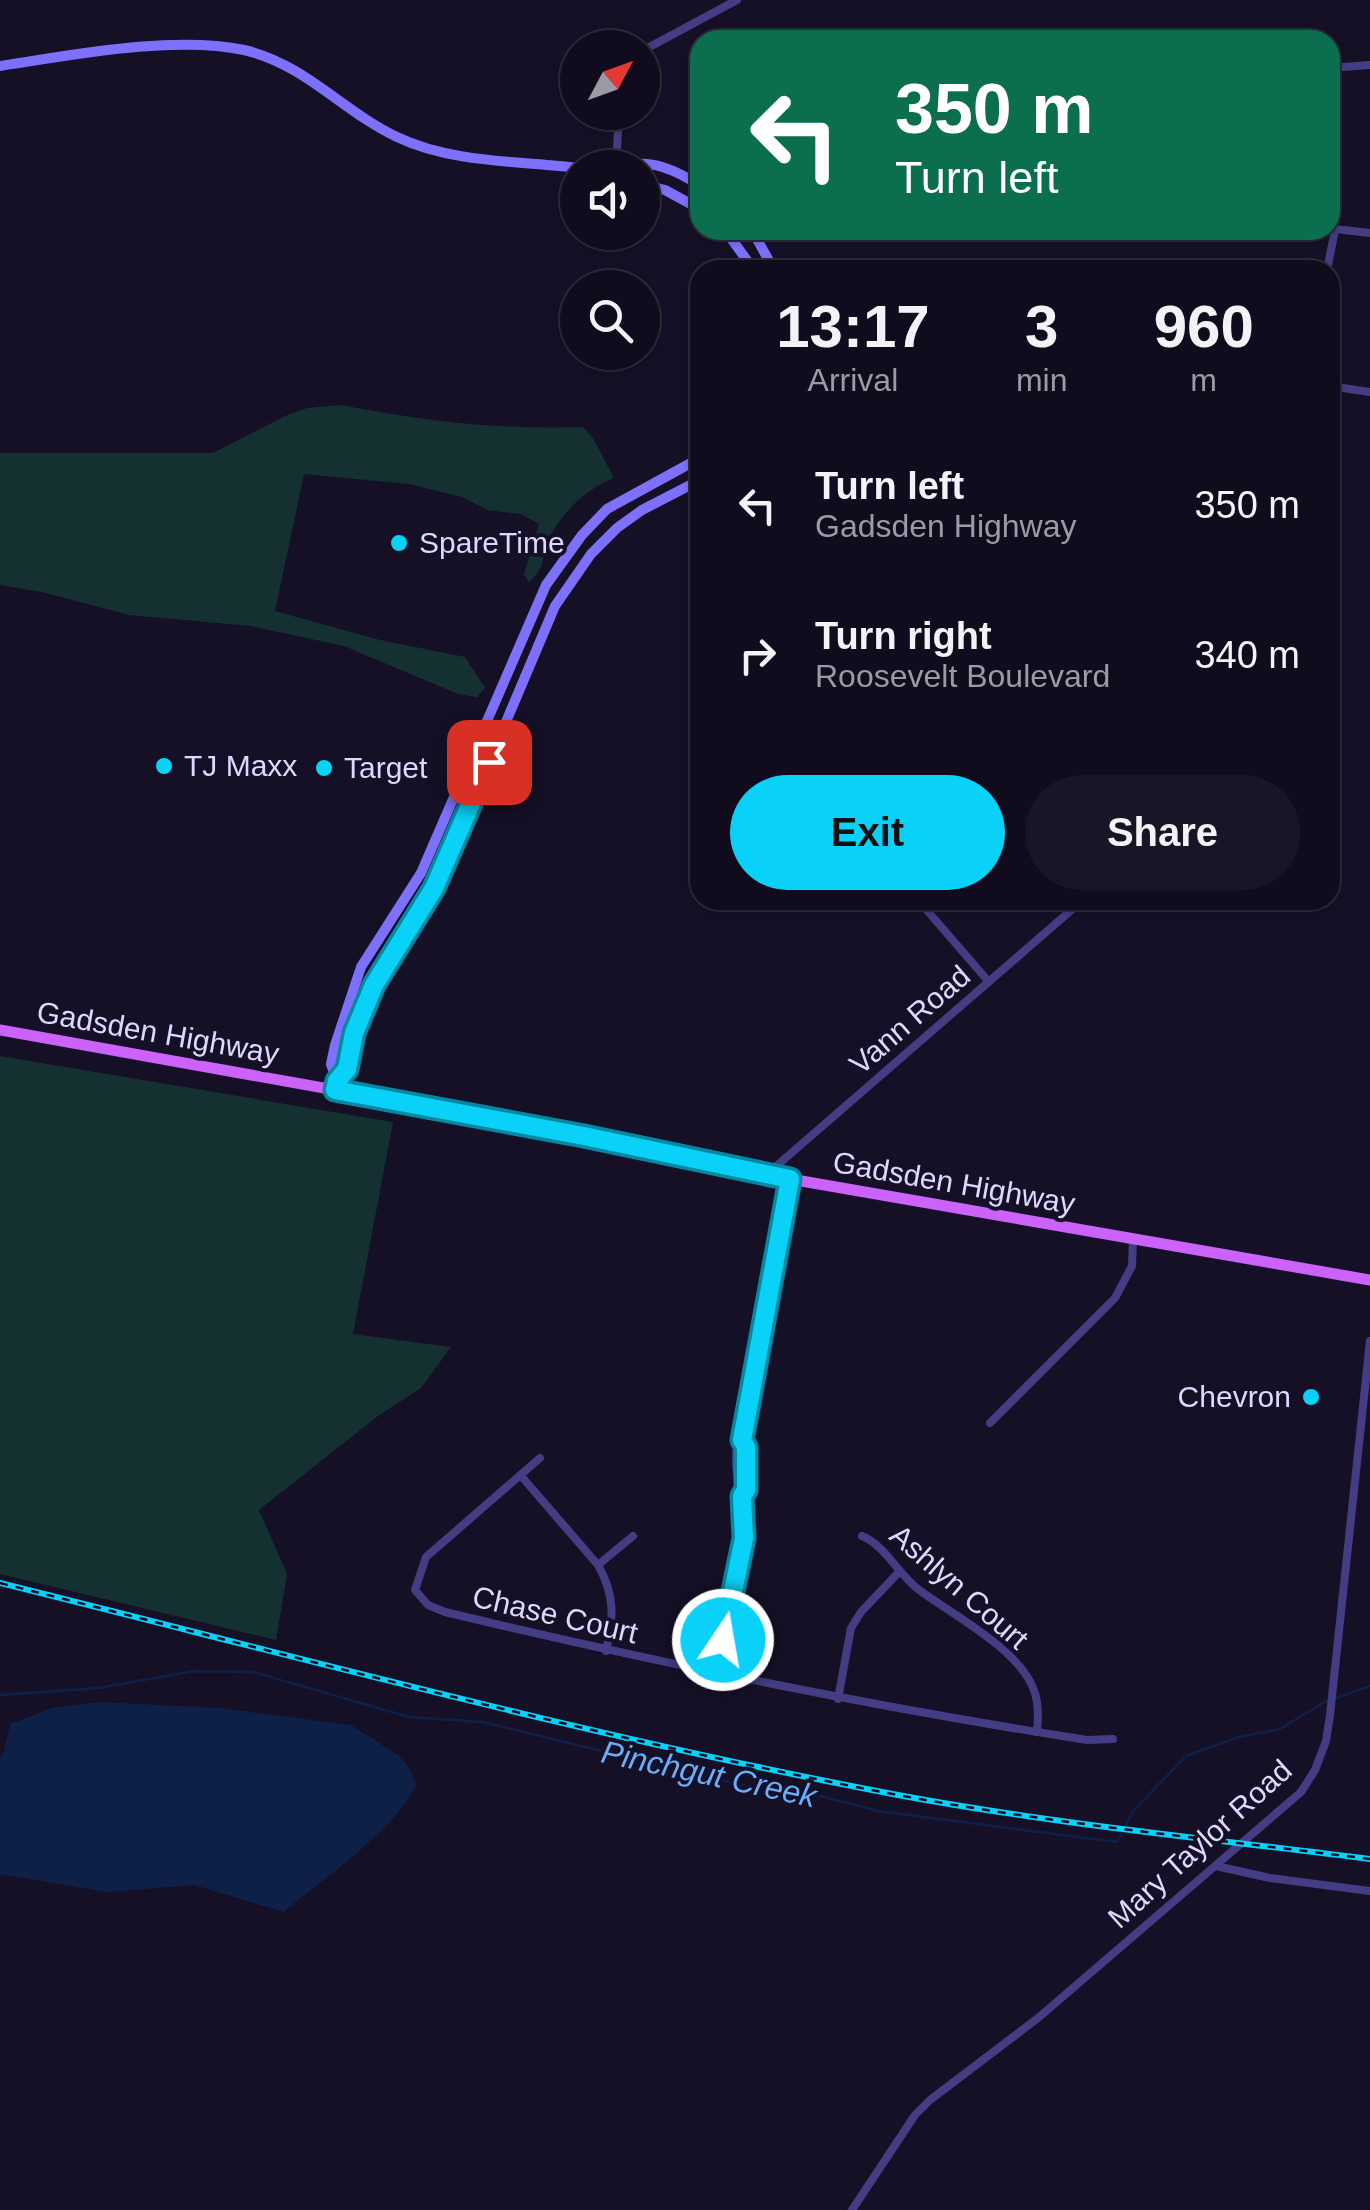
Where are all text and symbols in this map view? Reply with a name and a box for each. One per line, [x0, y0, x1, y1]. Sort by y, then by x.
north arrow [560, 30, 660, 130]
map controls [560, 30, 660, 370]
icon: left [730, 70, 860, 200]
text: 350 m [895, 70, 1093, 148]
button: sound [560, 150, 660, 250]
text: Turn left [895, 152, 1058, 203]
button: search [560, 270, 660, 370]
text: 13:17 [776, 293, 930, 360]
text: 3 [1025, 293, 1058, 360]
text: 960 [1154, 293, 1254, 360]
text: Arrival [808, 362, 898, 398]
text: min [1016, 362, 1067, 398]
text: m [1190, 362, 1217, 398]
text: Turn left [815, 465, 964, 507]
icon: left [730, 478, 785, 533]
text: 350 m [1194, 484, 1300, 526]
text: Gadsden Highway [815, 508, 1076, 544]
place label: SpareTime [419, 526, 565, 559]
marker: SpareTime [388, 532, 410, 554]
text: Turn right [815, 615, 992, 657]
icon: right [730, 628, 785, 683]
text: 340 m [1194, 634, 1300, 676]
text: Roosevelt Boulevard [815, 658, 1110, 694]
pin [447, 720, 532, 805]
icon: arrive [462, 735, 517, 790]
place label: TJ Maxx [184, 749, 297, 782]
place label: Target [344, 751, 428, 784]
marker: TJ Maxx [153, 755, 175, 777]
marker: Target [313, 757, 335, 779]
button: Exit [730, 775, 1005, 890]
button: Share [1025, 775, 1300, 890]
street label: Vann Road [843, 959, 976, 1081]
street label: Gadsden Highway [35, 995, 282, 1070]
street label: Gadsden Highway [831, 1145, 1078, 1220]
place label: Chevron [1178, 1380, 1291, 1413]
marker: Chevron [1300, 1386, 1322, 1408]
street label: Ashlyn Court [884, 1518, 1035, 1656]
street label: Chase Court [469, 1579, 642, 1650]
position arrow [671, 1588, 775, 1692]
water label: Pinchgut Creek [598, 1734, 822, 1815]
street label: Mary Taylor Road [1101, 1753, 1298, 1934]

